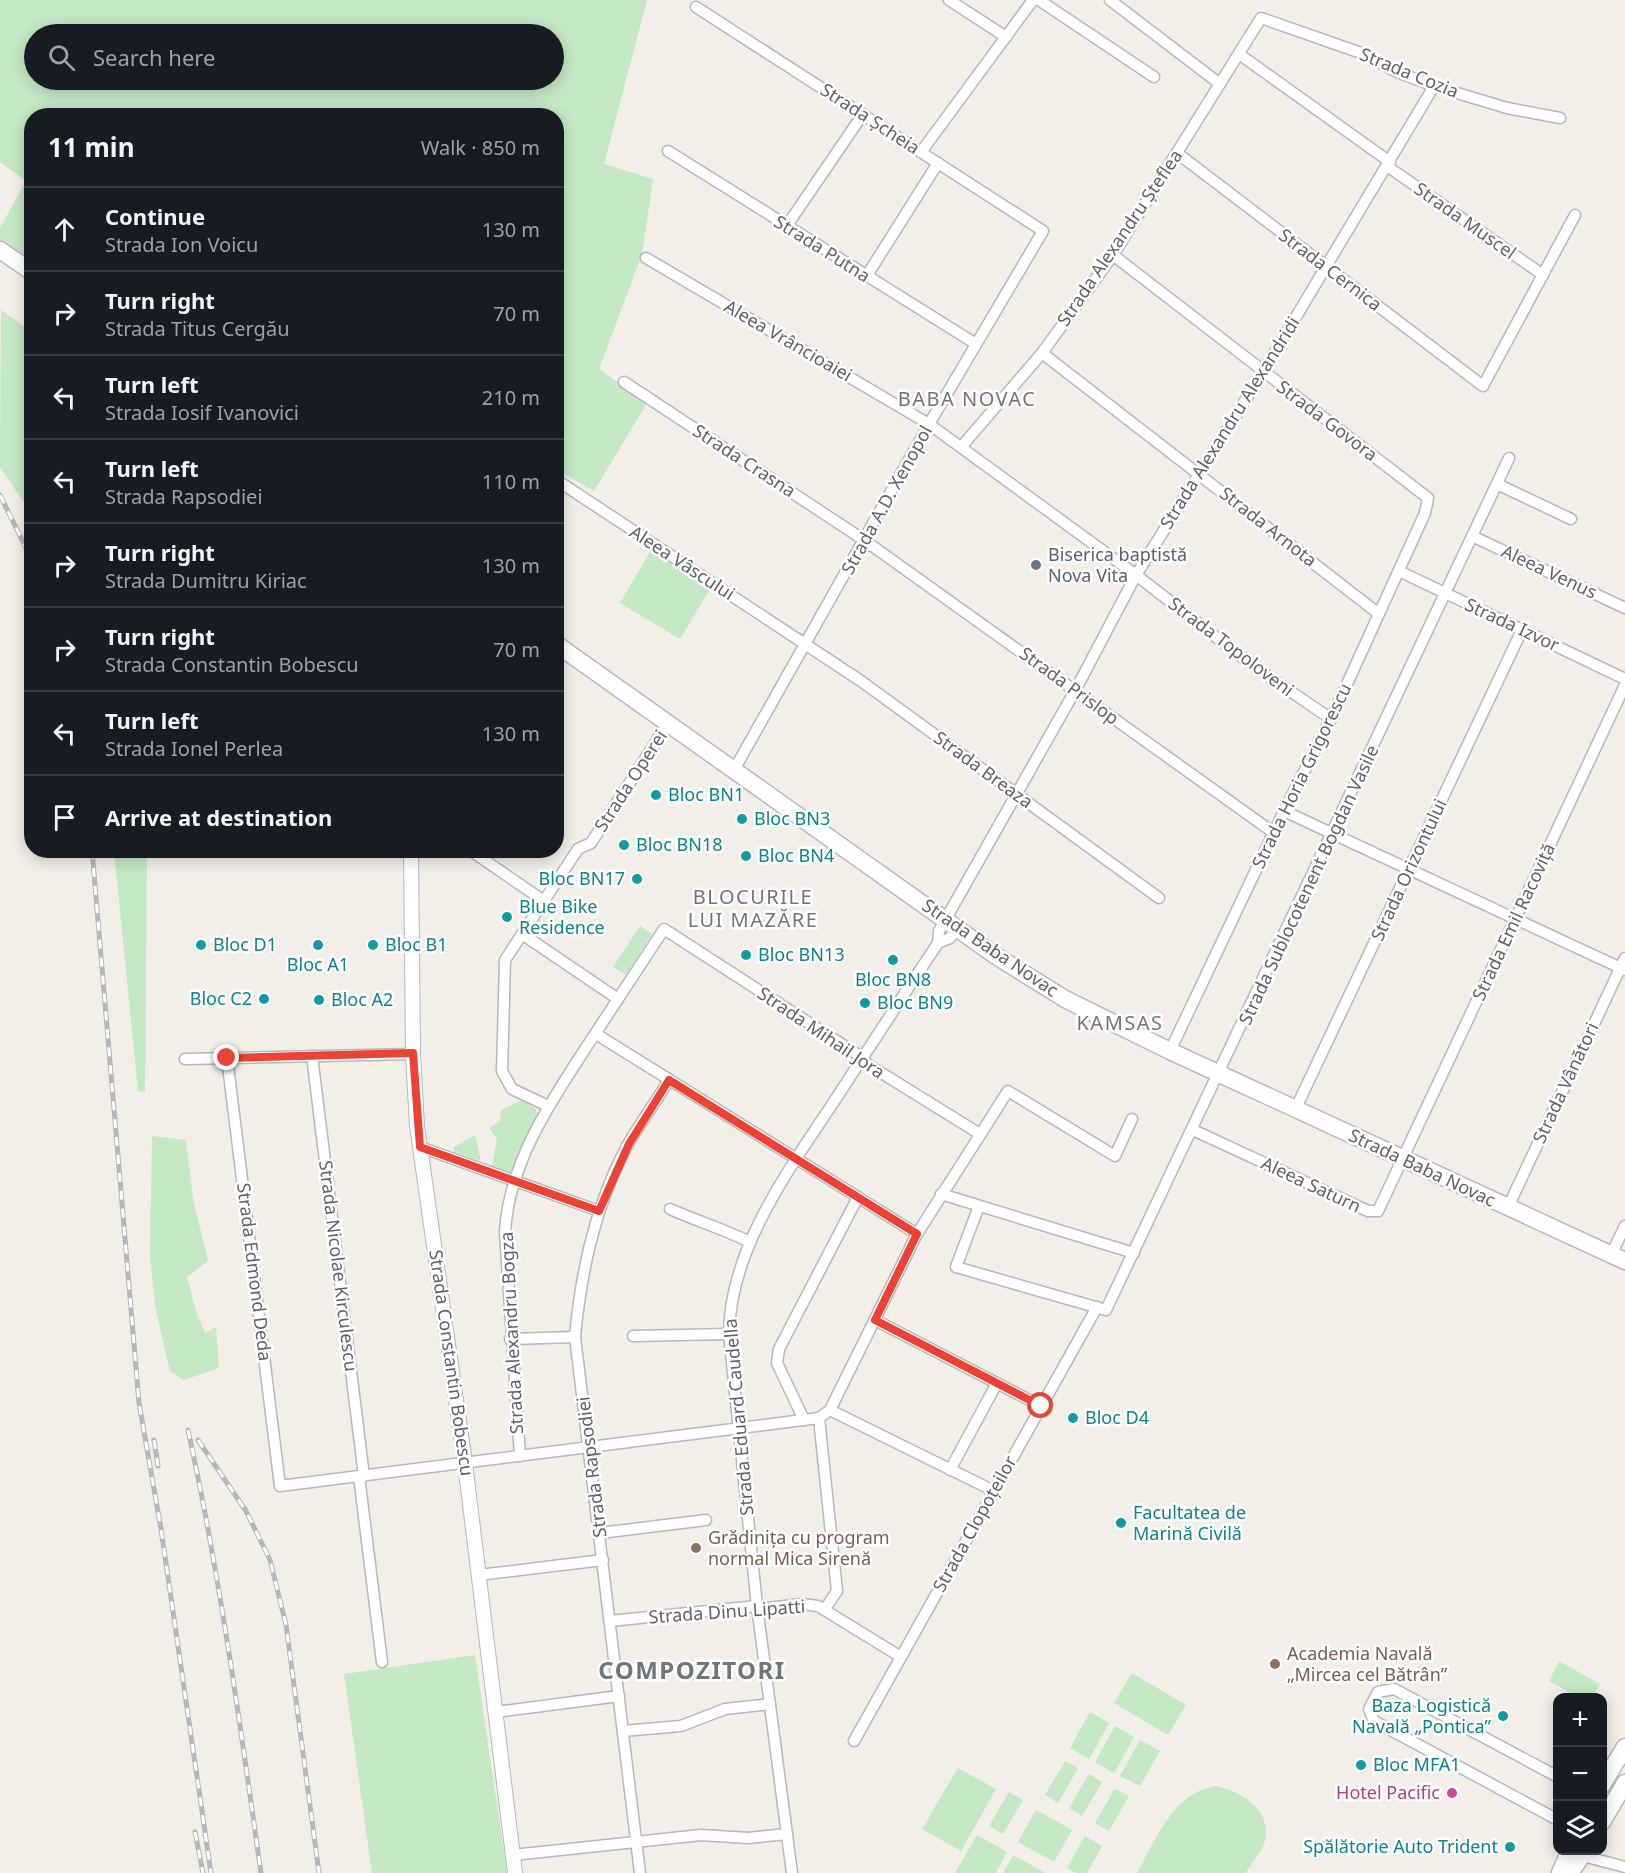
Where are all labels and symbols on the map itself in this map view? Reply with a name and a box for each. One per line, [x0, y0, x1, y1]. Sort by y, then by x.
street label: Strada Cozia [1356, 41, 1462, 103]
street label: Strada Șcheia [816, 77, 925, 159]
street label: Strada Alexandru Șteflea [1051, 145, 1187, 330]
street label: Strada Muscel [1410, 176, 1521, 264]
street label: Strada Putna [770, 209, 875, 287]
street label: Strada Cernica [1274, 223, 1387, 316]
street label: Aleea Vrâncioaiei [720, 294, 857, 386]
street label: Strada Alexandru Alexandridi [1154, 312, 1304, 533]
street label: Strada Govora [1272, 374, 1383, 466]
district label: BABA NOVAC [898, 385, 1036, 412]
street label: Strada Crasna [689, 418, 800, 502]
street label: Strada A.D. Xenopol [835, 421, 937, 578]
street label: Strada Arnota [1215, 481, 1322, 572]
street label: Aleea Vâscului [625, 519, 740, 605]
street label: Aleea Venus [1498, 539, 1601, 604]
place label: Biserica baptistă Nova Vita [1048, 542, 1187, 587]
marker: Biserica baptistă Nova Vita [1029, 558, 1043, 572]
street label: Strada Topoloveni [1164, 591, 1299, 701]
street label: Strada Izvor [1461, 592, 1564, 657]
street label: Strada Prislop [1015, 641, 1124, 729]
street label: Strada Horia Grigorescu [1246, 679, 1356, 872]
street label: Strada Operei [588, 725, 672, 836]
street label: Strada Breaza [929, 725, 1038, 813]
street label: Strada Sublocotenent Bogdan Vasile [1233, 741, 1384, 1028]
place label: Bloc BN1 [668, 782, 744, 806]
marker: Bloc BN1 [649, 788, 663, 802]
street label: Strada Orizontului [1365, 795, 1452, 944]
place label: Bloc BN3 [754, 806, 830, 830]
marker: Bloc BN3 [735, 812, 749, 826]
place label: Bloc BN18 [636, 832, 723, 856]
marker: Bloc BN18 [617, 838, 631, 852]
street label: Strada Emil Racoviță [1466, 839, 1560, 1004]
place label: Bloc BN4 [758, 843, 834, 867]
marker: Bloc BN4 [739, 849, 753, 863]
place label: Bloc BN17 [538, 866, 625, 890]
marker: Bloc BN17 [630, 872, 644, 886]
district label: BLOCURILE LUI MAZĂRE [688, 883, 818, 933]
street label: Strada Baba Novac [918, 893, 1064, 1002]
place label: Blue Bike Residence [519, 894, 605, 939]
marker: Blue Bike Residence [500, 910, 514, 924]
place label: Bloc D1 [213, 932, 277, 956]
place label: Bloc B1 [385, 932, 448, 956]
marker: Bloc D1 [194, 938, 208, 952]
marker: Bloc A1 [311, 938, 325, 952]
marker: Bloc B1 [366, 938, 380, 952]
place label: Bloc BN13 [758, 942, 845, 966]
marker: Bloc BN13 [739, 948, 753, 962]
place label: Bloc A1 [287, 952, 349, 976]
marker: Bloc BN8 [886, 953, 900, 967]
place label: Bloc BN8 [855, 967, 931, 991]
street label: Strada Mihail Jora [753, 981, 890, 1084]
place label: Bloc C2 [190, 986, 252, 1010]
place label: Bloc A2 [331, 987, 393, 1011]
place label: Bloc BN9 [877, 990, 953, 1014]
marker: Bloc C2 [257, 992, 271, 1006]
marker: Bloc A2 [312, 993, 326, 1007]
marker: Bloc BN9 [858, 996, 872, 1010]
district label: KAMSAS [1076, 1009, 1164, 1036]
street label: Strada Vânători [1527, 1018, 1604, 1147]
route end [213, 1044, 239, 1070]
street label: Strada Baba Novac [1345, 1123, 1500, 1212]
street label: Aleea Saturn [1258, 1151, 1365, 1218]
street label: Strada Nicolae Kirculescu [314, 1159, 364, 1373]
street label: Strada Edmond Deda [232, 1181, 278, 1362]
street label: Strada Alexandru Bogza [494, 1231, 528, 1435]
street label: Strada Constantin Bobescu [424, 1248, 480, 1478]
street label: Strada Eduard Caudella [717, 1318, 759, 1517]
route start [1027, 1392, 1053, 1418]
street label: Strada Rapsodiei [570, 1395, 612, 1539]
place label: Bloc D4 [1085, 1405, 1149, 1429]
marker: Bloc D4 [1066, 1411, 1080, 1425]
street label: Strada Clopoțeilor [927, 1450, 1022, 1596]
place label: Facultatea de Marină Civilă [1133, 1500, 1246, 1545]
marker: Facultatea de Marină Civilă [1114, 1516, 1128, 1530]
place label: Grădinița cu program normal Mica Sirenă [708, 1525, 890, 1570]
marker: Grădinița cu program normal Mica Sirenă [689, 1541, 703, 1555]
street label: Strada Dinu Lipatti [648, 1594, 806, 1628]
place label: Academia Navală „Mircea cel Bătrân” [1287, 1641, 1448, 1686]
district label: COMPOZITORI [598, 1653, 786, 1686]
marker: Academia Navală „Mircea cel Bătrân” [1268, 1657, 1282, 1671]
place label: Baza Logistică Navală „Pontica” [1352, 1693, 1492, 1738]
marker: Baza Logistică Navală „Pontica” [1496, 1709, 1510, 1723]
place label: Bloc MFA1 [1373, 1752, 1461, 1776]
marker: Bloc MFA1 [1354, 1758, 1368, 1772]
place label: Hotel Pacific [1336, 1780, 1440, 1804]
marker: Hotel Pacific [1445, 1786, 1459, 1800]
place label: Spălătorie Auto Trident [1303, 1834, 1498, 1858]
marker: Spălătorie Auto Trident [1503, 1840, 1517, 1854]

